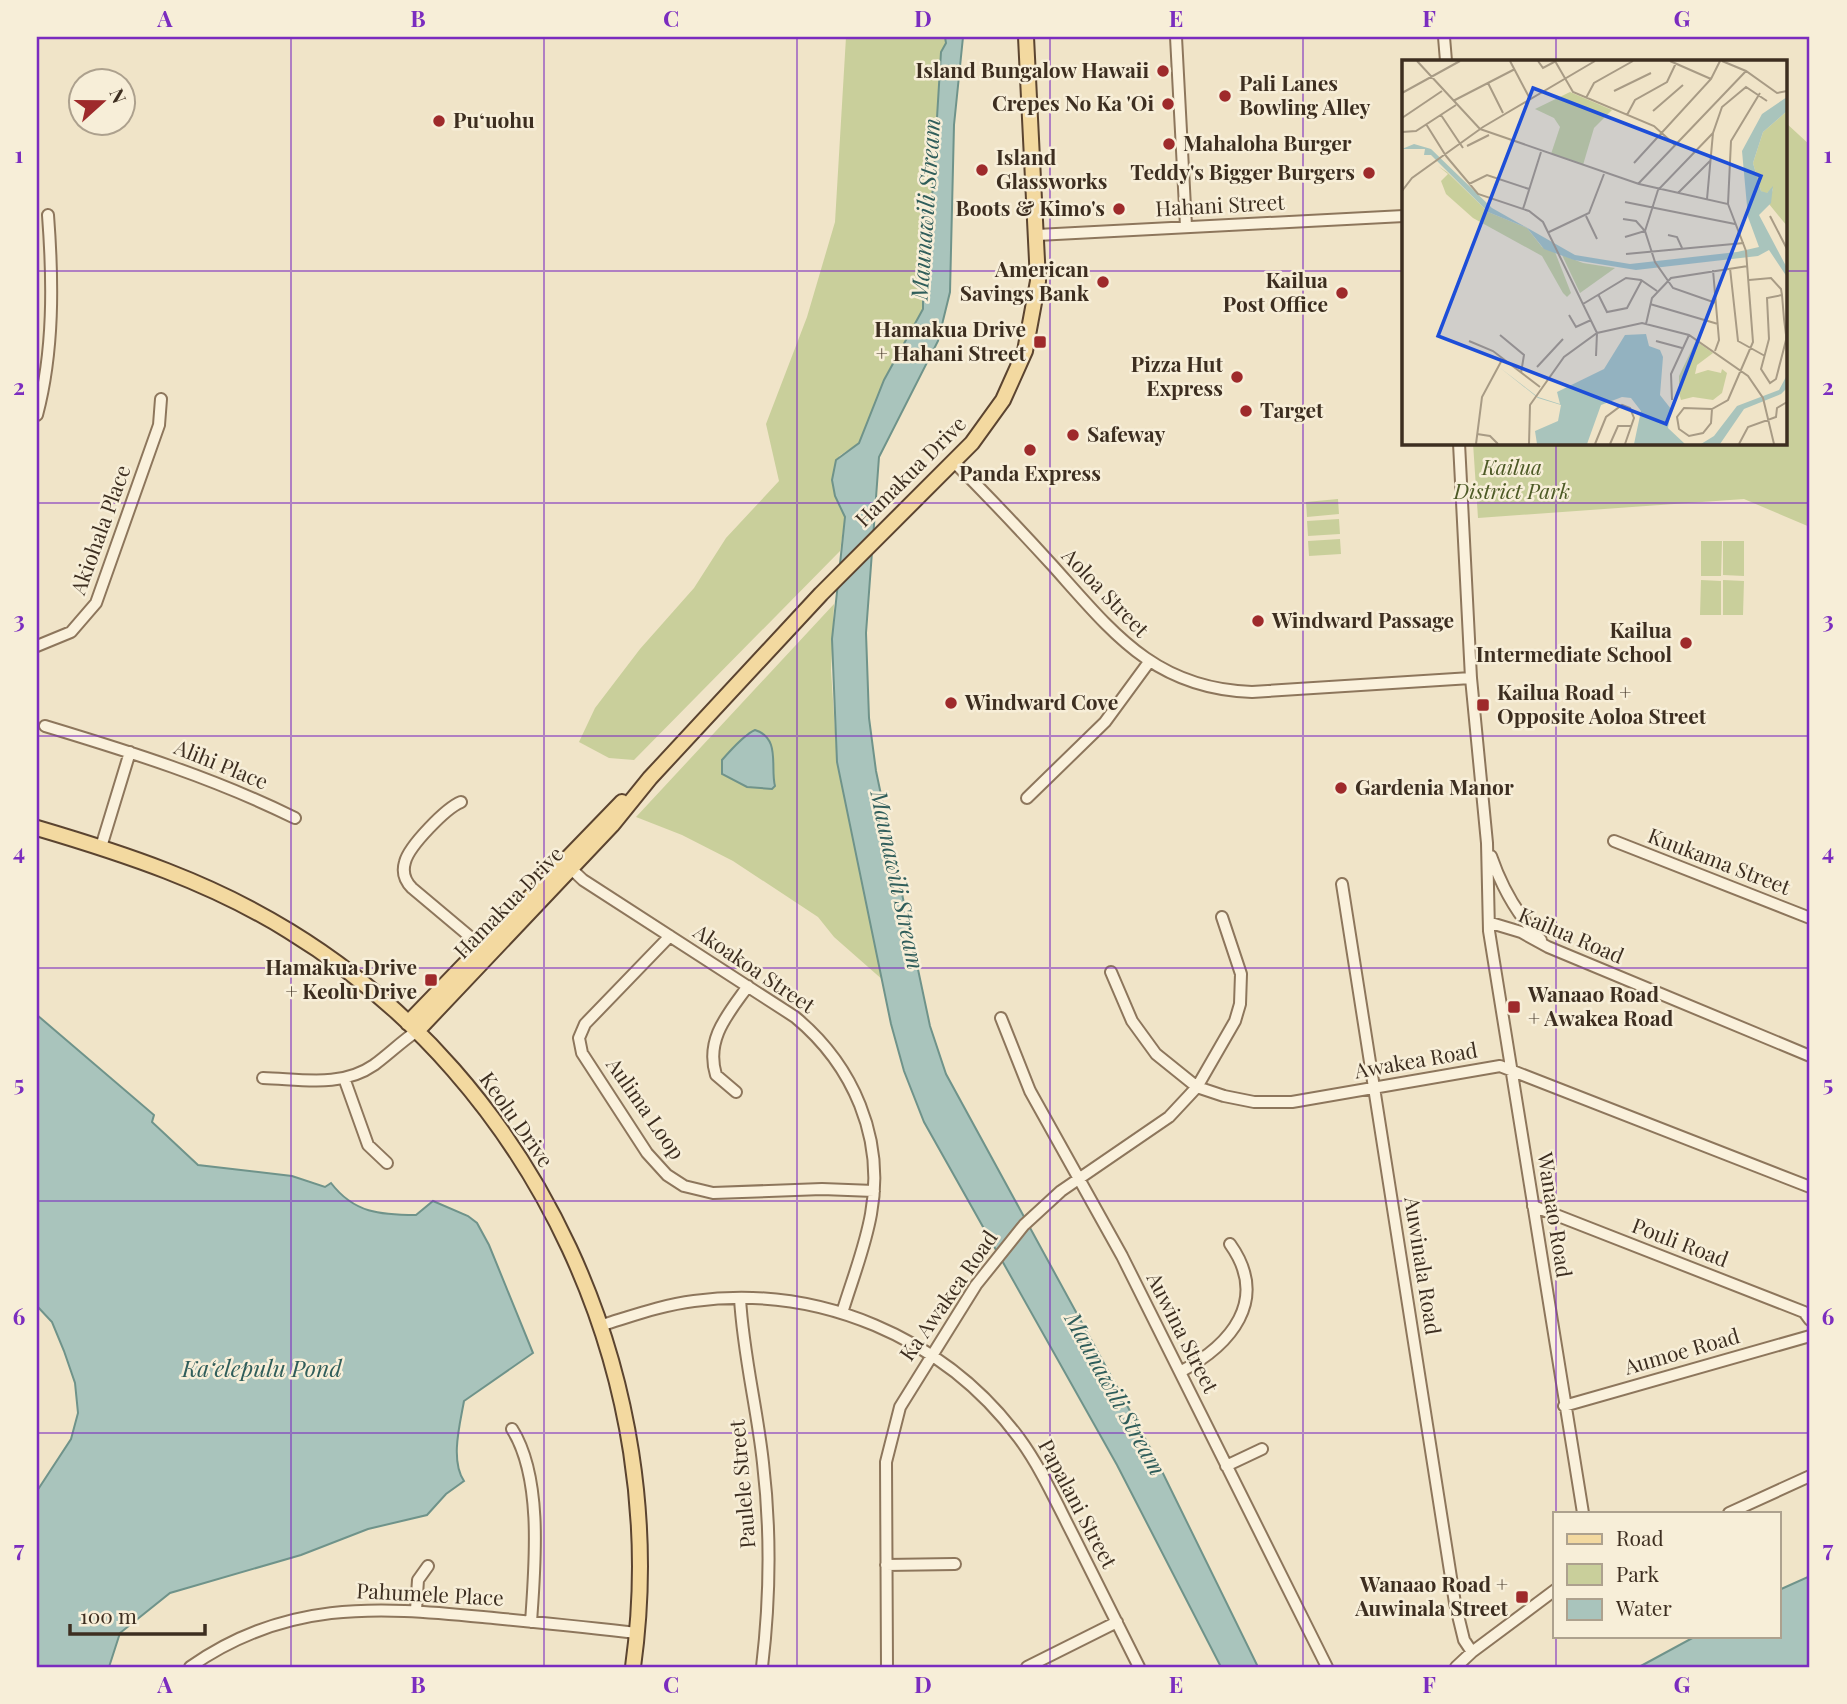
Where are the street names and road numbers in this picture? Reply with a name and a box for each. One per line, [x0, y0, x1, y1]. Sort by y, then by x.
street label: Hahani Street [1155, 187, 1286, 221]
street label: Hamakua Drive [848, 409, 971, 532]
street label: Akiohala Place [62, 461, 136, 599]
street label: Aoloa Street [1056, 540, 1156, 643]
street label: Alihi Place [170, 731, 273, 795]
street label: Kuukama Street [1644, 820, 1795, 900]
street label: Hamakua Drive [447, 839, 568, 964]
street label: Kailua Road [1515, 899, 1629, 969]
street label: Akoakoa Street [688, 916, 822, 1019]
street label: Awakea Road [1351, 1034, 1479, 1084]
street label: Aulima Loop [601, 1050, 692, 1164]
street label: Keolu Drive [474, 1066, 561, 1172]
street label: Wanaao Road [1532, 1149, 1580, 1279]
street label: Auwinala Road [1399, 1194, 1449, 1337]
street label: Pouli Road [1629, 1210, 1733, 1272]
street label: Ka Awakea Road [892, 1224, 1003, 1366]
street label: Auwina Street [1141, 1266, 1226, 1398]
street label: Aumoe Road [1620, 1320, 1742, 1380]
street label: Paulele Street [721, 1418, 761, 1550]
street label: Papalani Street [1033, 1434, 1125, 1573]
street label: Pahumele Place [356, 1575, 504, 1611]

